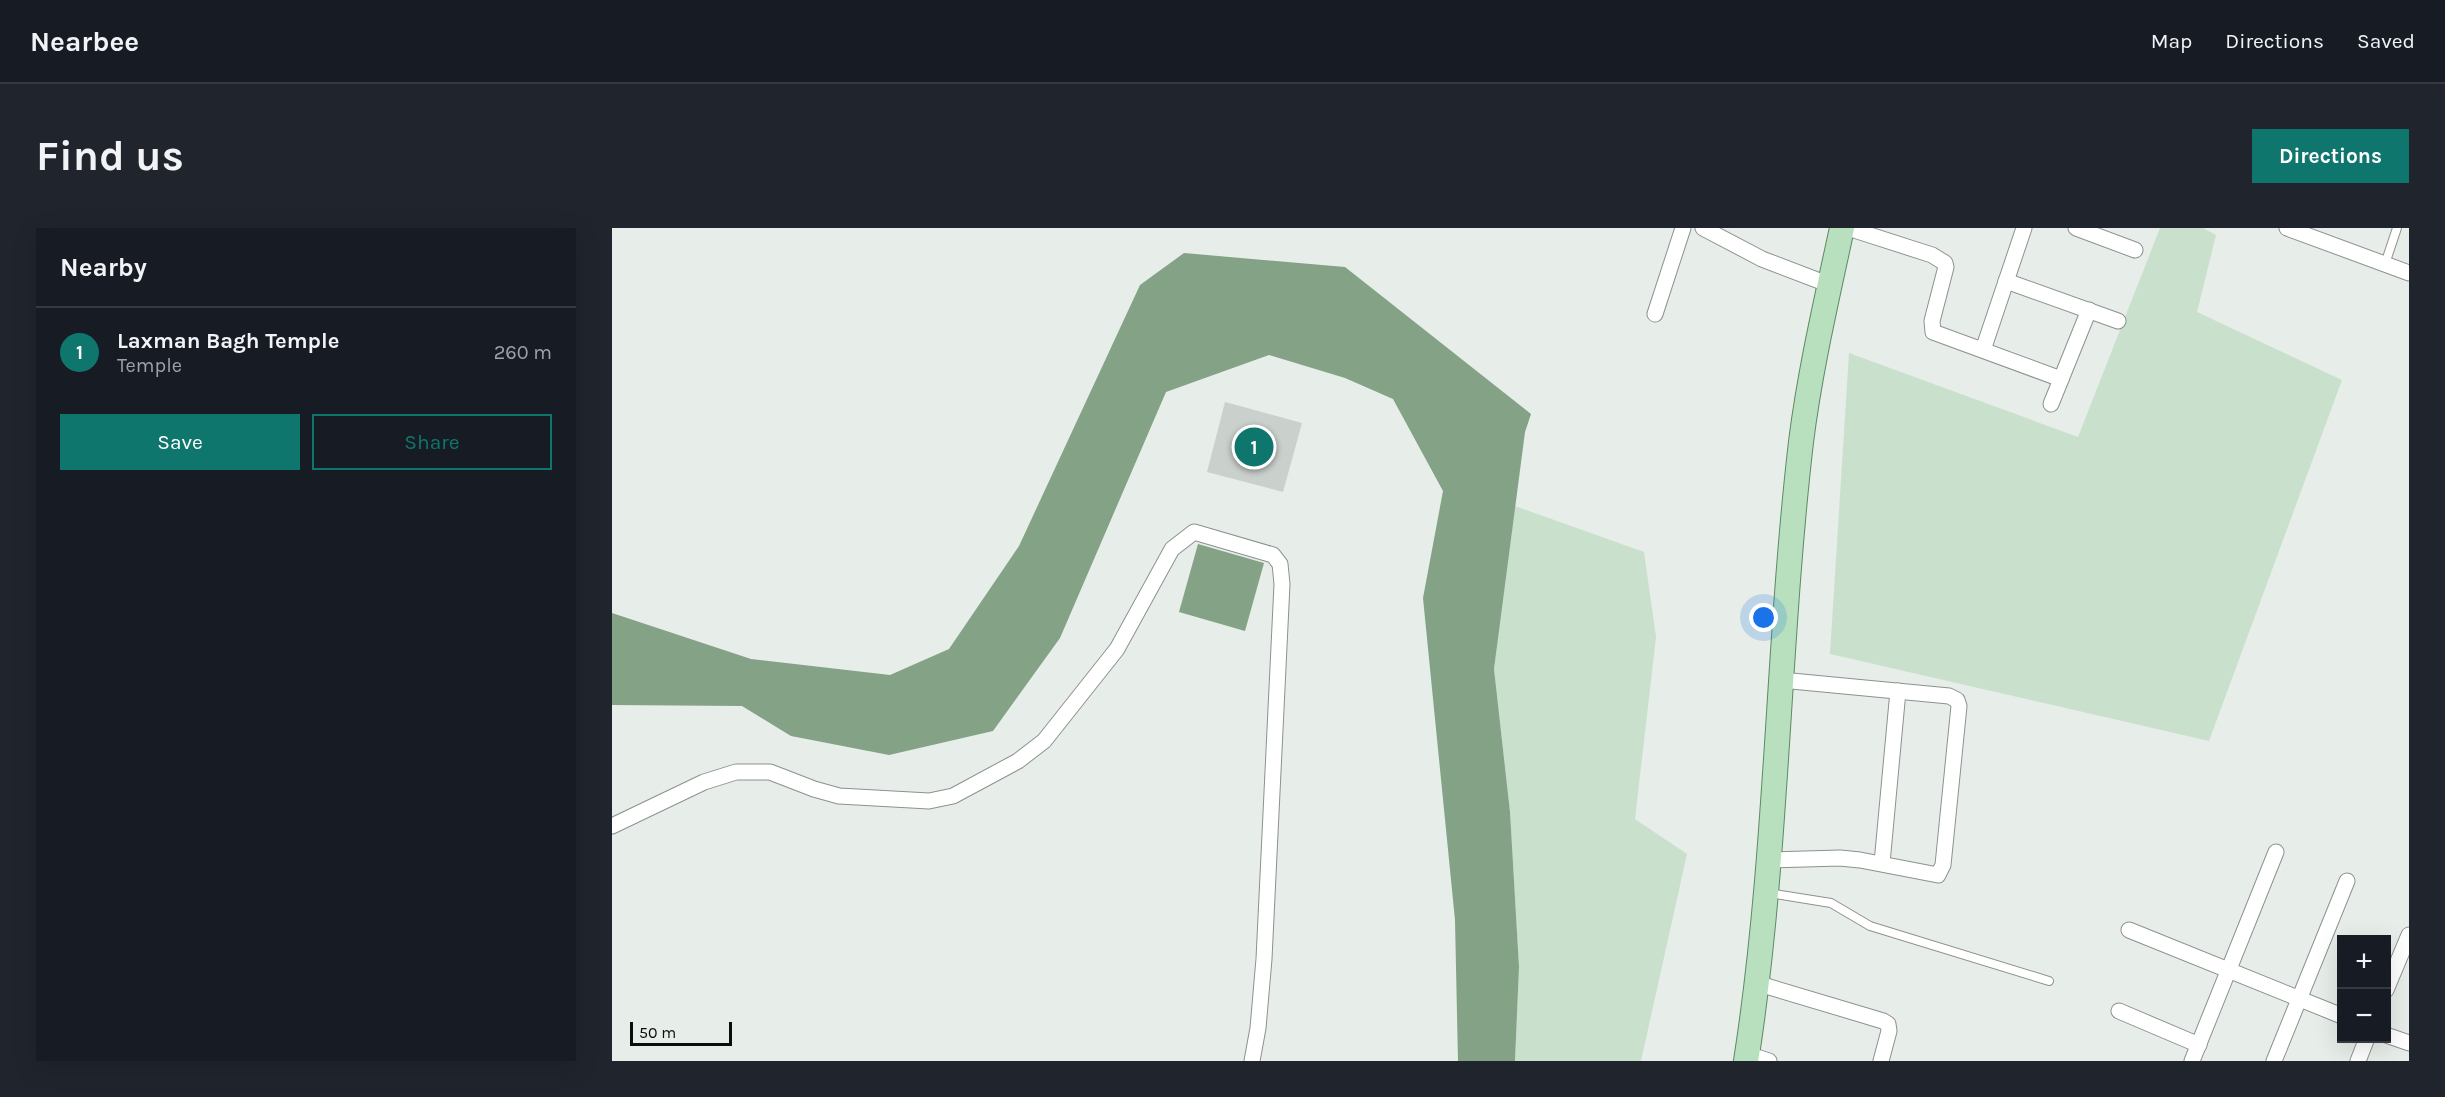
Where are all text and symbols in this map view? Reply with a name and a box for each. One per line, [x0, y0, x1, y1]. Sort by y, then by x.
text: Nearbee [30, 25, 139, 58]
text: Map [2151, 29, 2192, 53]
text: Directions [2225, 29, 2324, 53]
text: Saved [2357, 29, 2415, 53]
button: Directions [2252, 129, 2409, 183]
text: Find us [36, 131, 184, 181]
text: Nearby [60, 252, 147, 283]
text: Laxman Bagh Temple [117, 328, 339, 354]
text: 1 [76, 341, 83, 364]
text: 260 m [494, 341, 552, 364]
text: Temple [117, 354, 182, 377]
button: Save [60, 414, 300, 470]
button: Share [312, 414, 552, 470]
pin: 1 [1234, 424, 1274, 470]
your location [1749, 603, 1778, 632]
map controls [2337, 935, 2391, 1043]
button: + [2337, 935, 2391, 989]
button: − [2337, 989, 2391, 1043]
scale bar [630, 1019, 732, 1046]
text: 50 m [639, 1023, 676, 1042]

